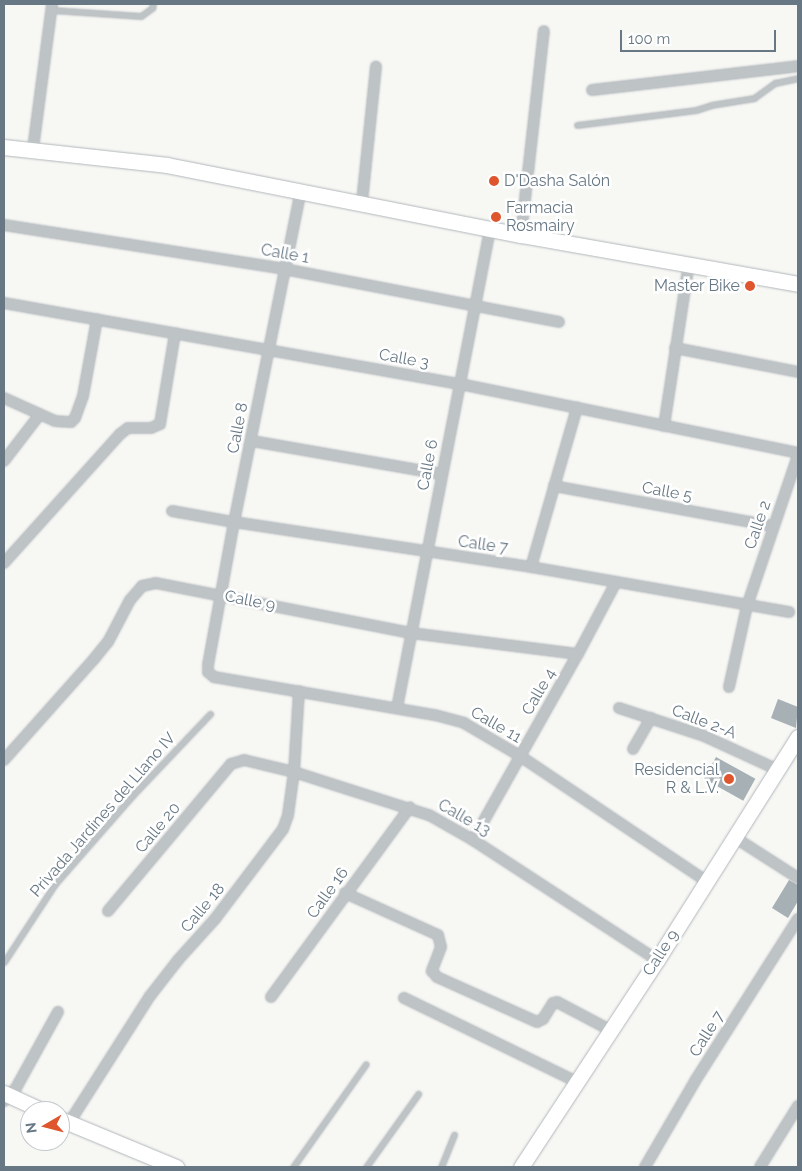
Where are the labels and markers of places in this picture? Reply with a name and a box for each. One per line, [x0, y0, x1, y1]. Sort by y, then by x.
place label: D'Dasha Salón [504, 171, 610, 191]
marker: D'Dasha Salón [488, 175, 500, 187]
place label: Farmacia Rosmairy [506, 198, 575, 236]
marker: Farmacia Rosmairy [490, 211, 502, 223]
place label: Master Bike [654, 276, 740, 296]
marker: Master Bike [744, 280, 756, 292]
place label: Residencial R & L.V. [634, 760, 719, 798]
marker: Residencial R & L.V. [723, 773, 735, 785]

